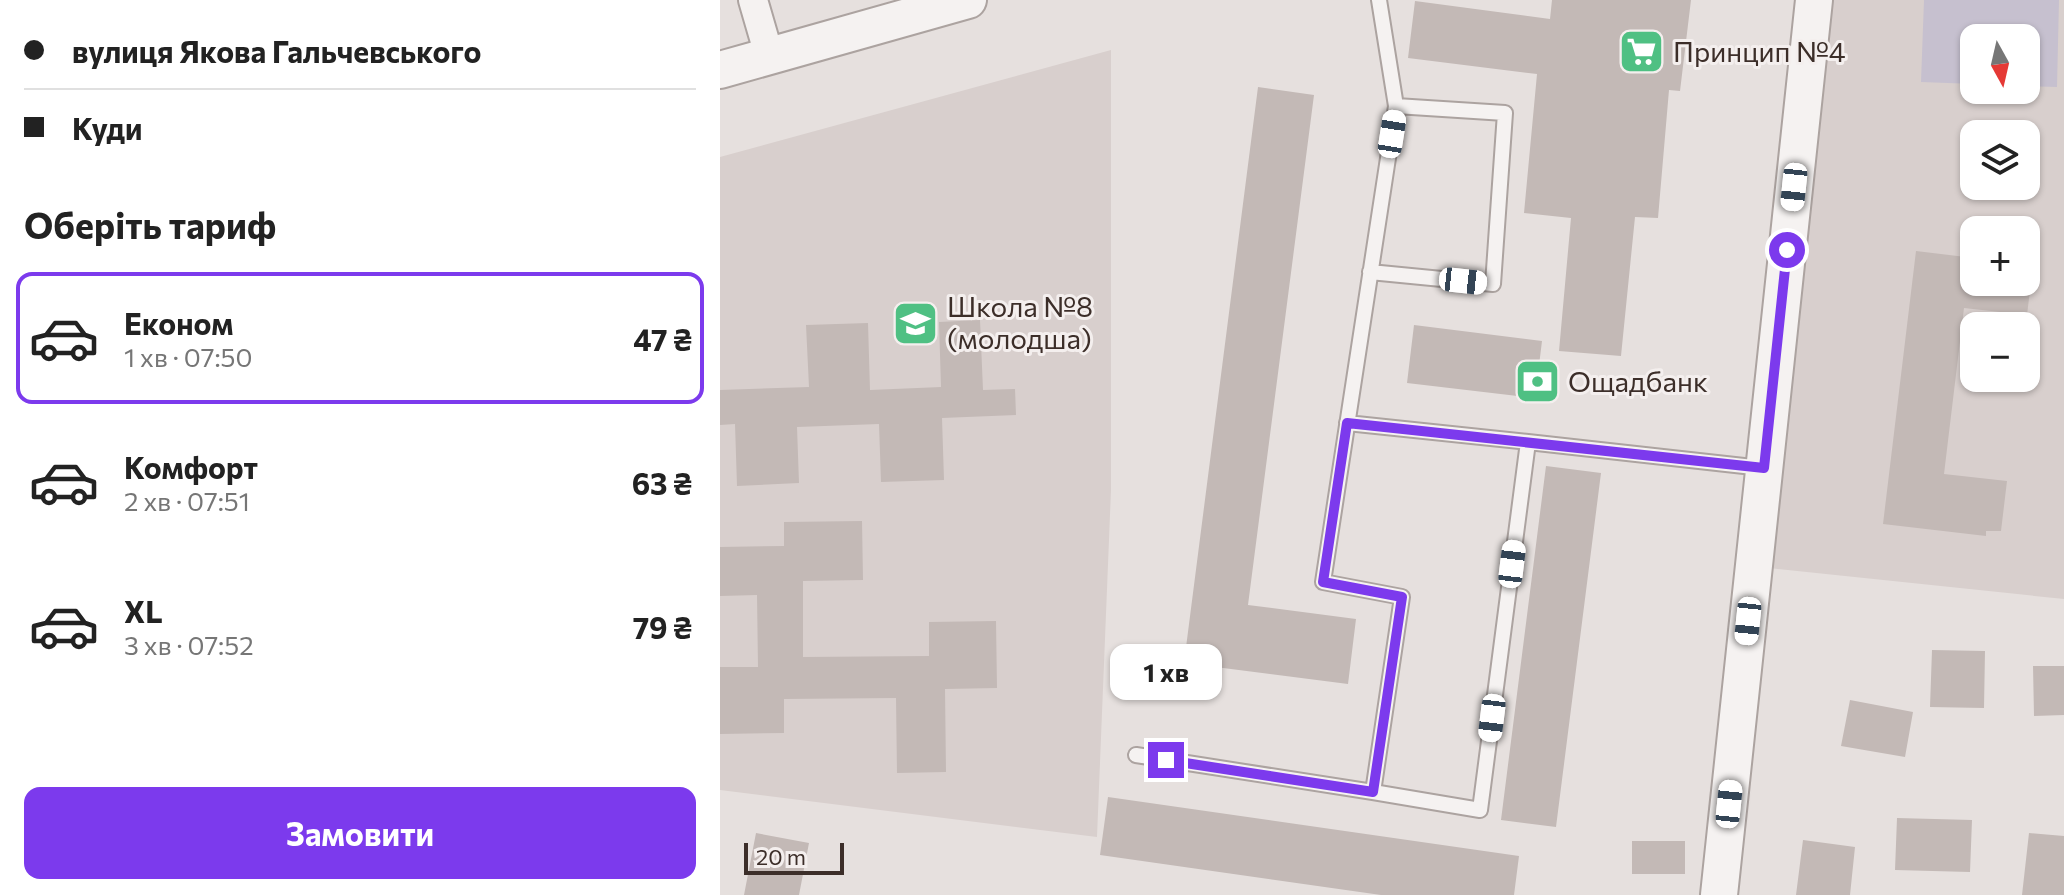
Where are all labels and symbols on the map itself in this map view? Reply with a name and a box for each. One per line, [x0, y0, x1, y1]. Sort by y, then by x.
north arrow [1960, 24, 2040, 104]
supermarket icon: Принцип №4 [1618, 28, 1666, 76]
place label: Принцип №4 [1673, 34, 1846, 68]
car [1376, 108, 1408, 160]
car [1780, 162, 1808, 212]
route start [1769, 232, 1805, 268]
car [1438, 267, 1488, 295]
place label: Школа №8 (молодша) [947, 289, 1093, 355]
school or university icon: Школа №8 (молодша) [892, 299, 940, 347]
bank icon: Ощадбанк [1513, 358, 1561, 406]
place label: Ощадбанк [1568, 364, 1708, 398]
car [1497, 539, 1527, 589]
car [1734, 596, 1762, 646]
callout: 1 хв [1110, 644, 1222, 700]
car [1477, 693, 1507, 743]
route end [1148, 742, 1184, 778]
car [1715, 779, 1743, 829]
scale bar [744, 839, 844, 875]

